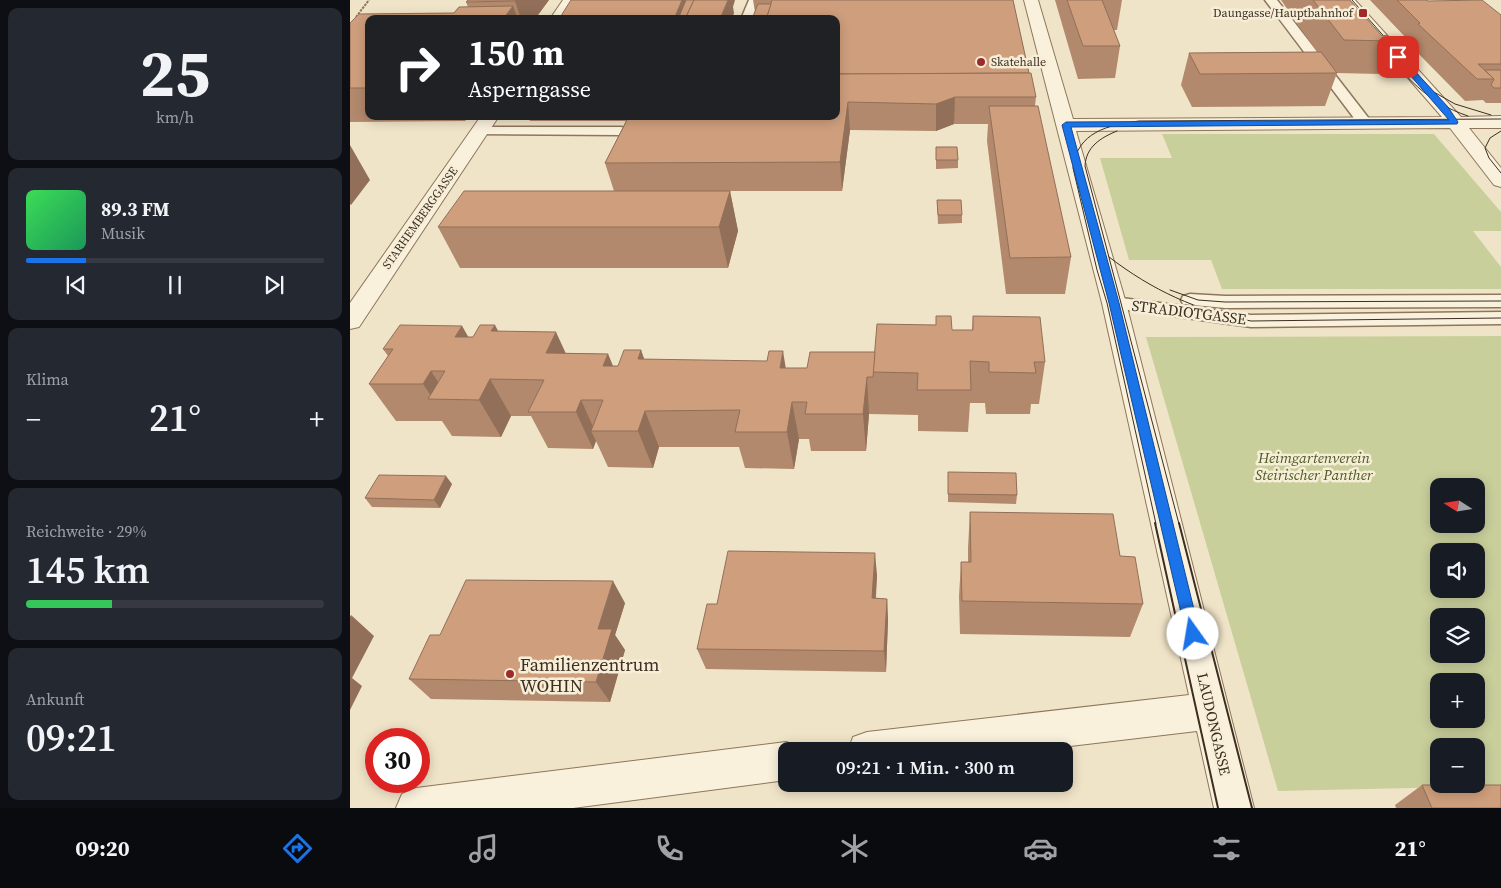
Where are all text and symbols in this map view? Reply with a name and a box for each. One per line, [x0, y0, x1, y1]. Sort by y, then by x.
place label: Daungasse/Hauptbahnhof [1213, 5, 1355, 21]
marker: Daungasse/Hauptbahnhof [1357, 7, 1369, 19]
text: 25 [140, 29, 210, 118]
text: 150 m [468, 29, 564, 77]
icon: right [385, 35, 450, 100]
pin [1377, 36, 1419, 78]
icon: arrive [1384, 43, 1412, 71]
place label: Skatehalle [991, 54, 1046, 70]
marker: Skatehalle [975, 56, 987, 68]
text: Asperngasse [468, 74, 591, 104]
text: km/h [156, 106, 194, 128]
street label: STARHEMBERGGASSE [379, 164, 461, 272]
text: 89.3 FM [101, 196, 170, 222]
text: Musik [101, 222, 145, 244]
icon: previous [62, 271, 90, 299]
icon: pause [161, 271, 189, 299]
icon: next [260, 271, 288, 299]
street label: STRADIOTGASSE [1131, 295, 1247, 329]
text: Klima [26, 368, 69, 390]
text: 21° [149, 392, 201, 444]
text: − [26, 400, 41, 438]
text: + [309, 400, 324, 438]
park label: Heimgartenverein Steirischer Panther [1255, 447, 1374, 485]
north arrow [1430, 478, 1485, 532]
map controls [1430, 478, 1485, 793]
text: Reichweite · 29% [26, 520, 146, 542]
button: sound [1430, 543, 1485, 598]
text: 145 km [26, 544, 150, 596]
position arrow [1166, 607, 1218, 659]
button: layers [1430, 608, 1485, 663]
place label: Familienzentrum WOHIN [520, 652, 660, 698]
marker: Familienzentrum WOHIN [504, 668, 516, 680]
street label: LAUDONGASSE [1192, 671, 1236, 777]
button: + [1430, 673, 1485, 728]
text: Ankunft [26, 688, 84, 710]
text: 09:21 [26, 712, 116, 764]
speed limit sign: 30 [365, 728, 430, 793]
button: − [1430, 738, 1485, 793]
text: 09:21 · 1 Min. · 300 m [836, 754, 1015, 780]
icon: directions [280, 831, 315, 866]
icon: music [466, 831, 501, 866]
icon: phone [652, 831, 687, 866]
icon: climate [837, 831, 872, 866]
icon: car [1023, 831, 1058, 866]
icon: filters [1209, 831, 1244, 866]
text: 09:20 [75, 833, 130, 863]
text: 21° [1395, 833, 1426, 863]

